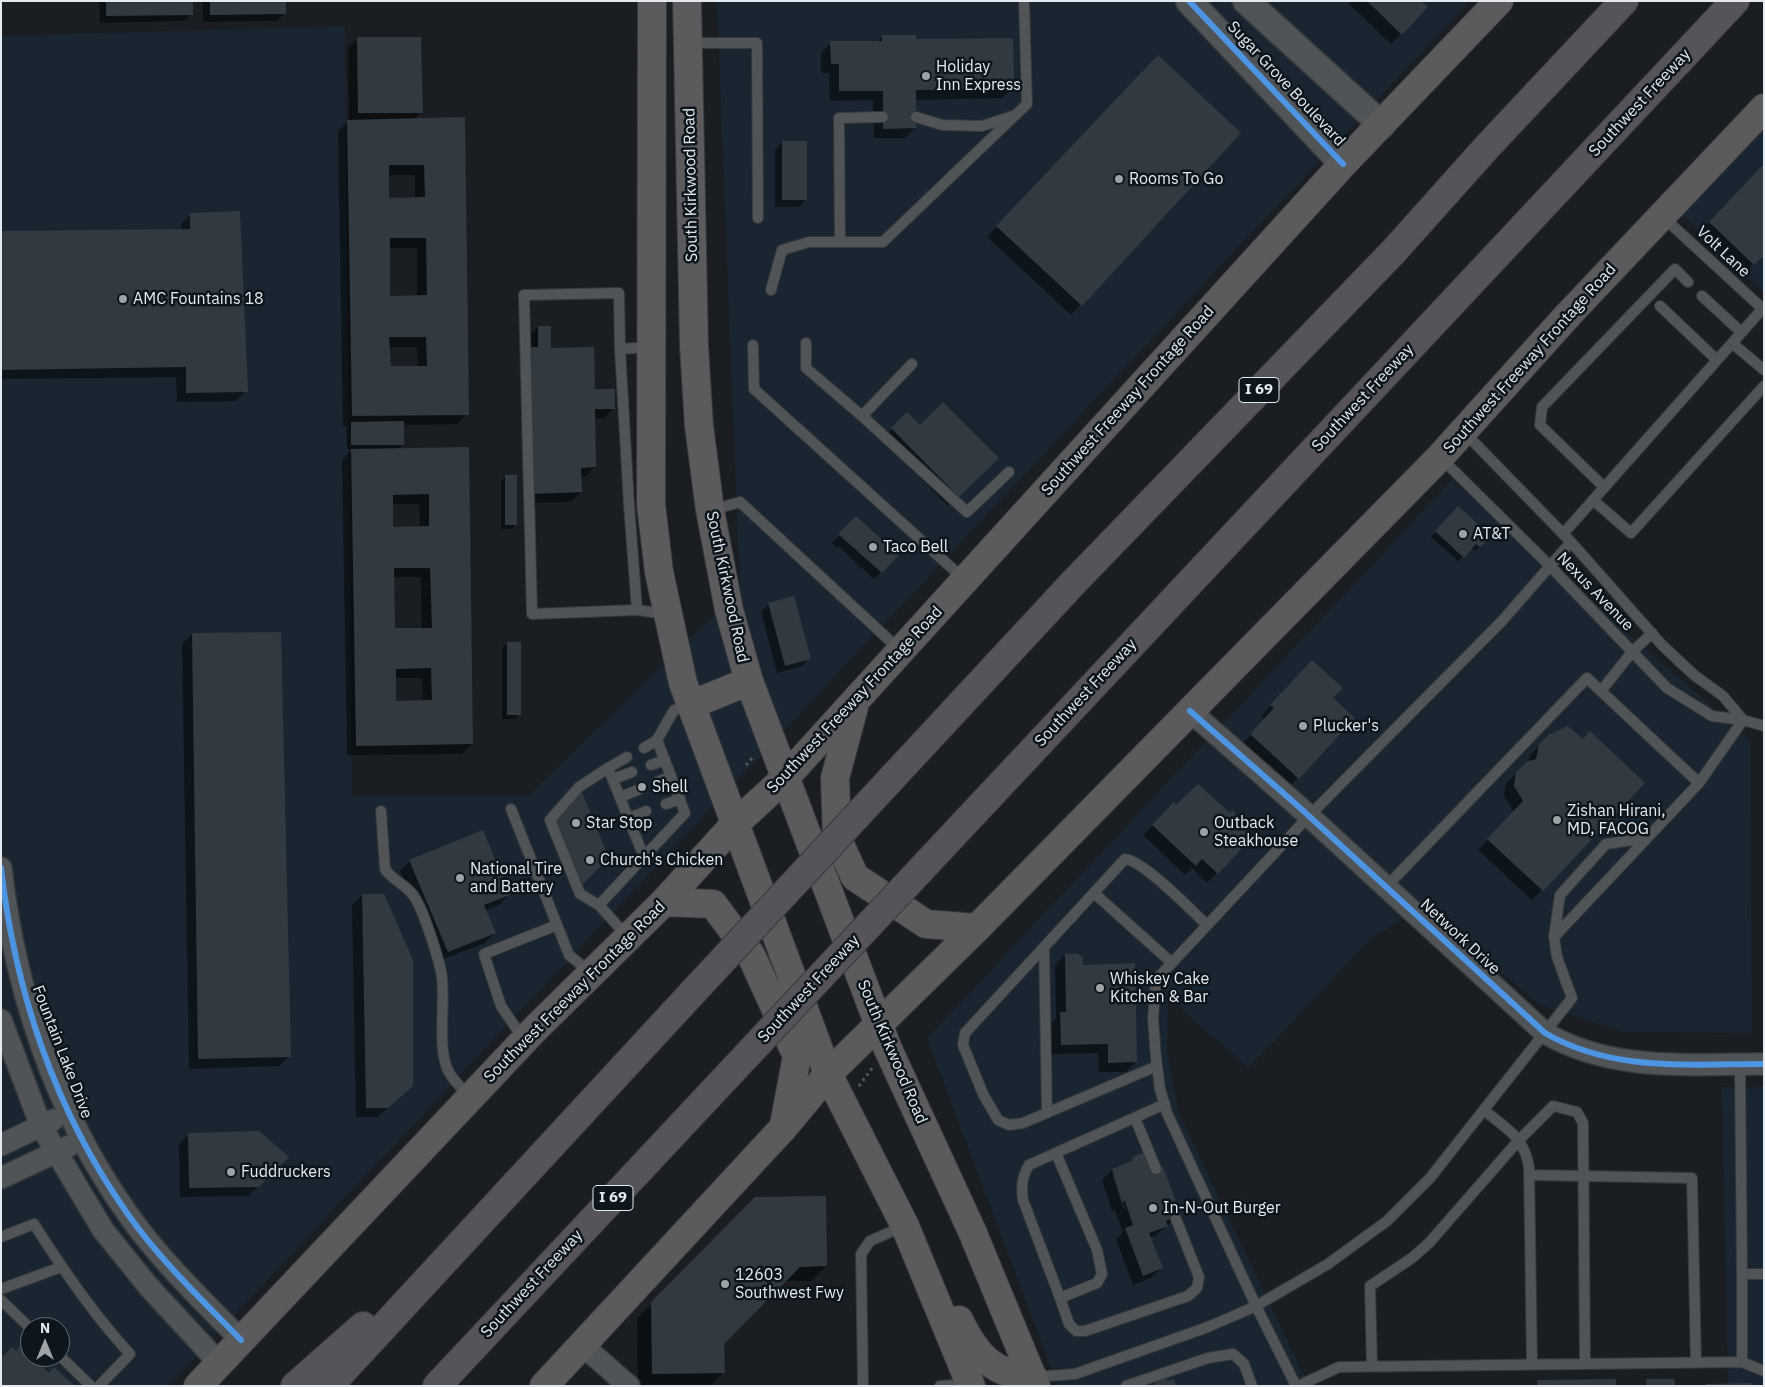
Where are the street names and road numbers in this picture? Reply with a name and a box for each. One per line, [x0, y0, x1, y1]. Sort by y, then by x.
street label: Sugar Grove Boulevard [1223, 18, 1349, 150]
street label: Southwest Freeway [1585, 45, 1695, 161]
street label: South Kirkwood Road [680, 108, 702, 262]
street label: Volt Lane [1692, 222, 1754, 282]
street label: Southwest Freeway Frontage Road [1440, 260, 1620, 458]
street label: Southwest Freeway Frontage Road [1038, 302, 1218, 500]
street label: Southwest Freeway [1308, 340, 1418, 456]
road number: I 69 [1239, 378, 1279, 402]
street label: South Kirkwood Road [702, 510, 752, 664]
street label: Nexus Avenue [1553, 549, 1637, 635]
street label: Southwest Freeway Frontage Road [763, 603, 947, 797]
street label: Southwest Freeway [1031, 635, 1141, 751]
street label: Network Drive [1416, 895, 1504, 979]
street label: Southwest Freeway Frontage Road [480, 897, 670, 1087]
street label: Southwest Freeway [754, 931, 864, 1047]
street label: South Kirkwood Road [853, 977, 931, 1127]
street label: Fountain Lake Drive [28, 983, 96, 1121]
road number: I 69 [593, 1186, 633, 1210]
street label: Southwest Freeway [477, 1226, 587, 1342]

